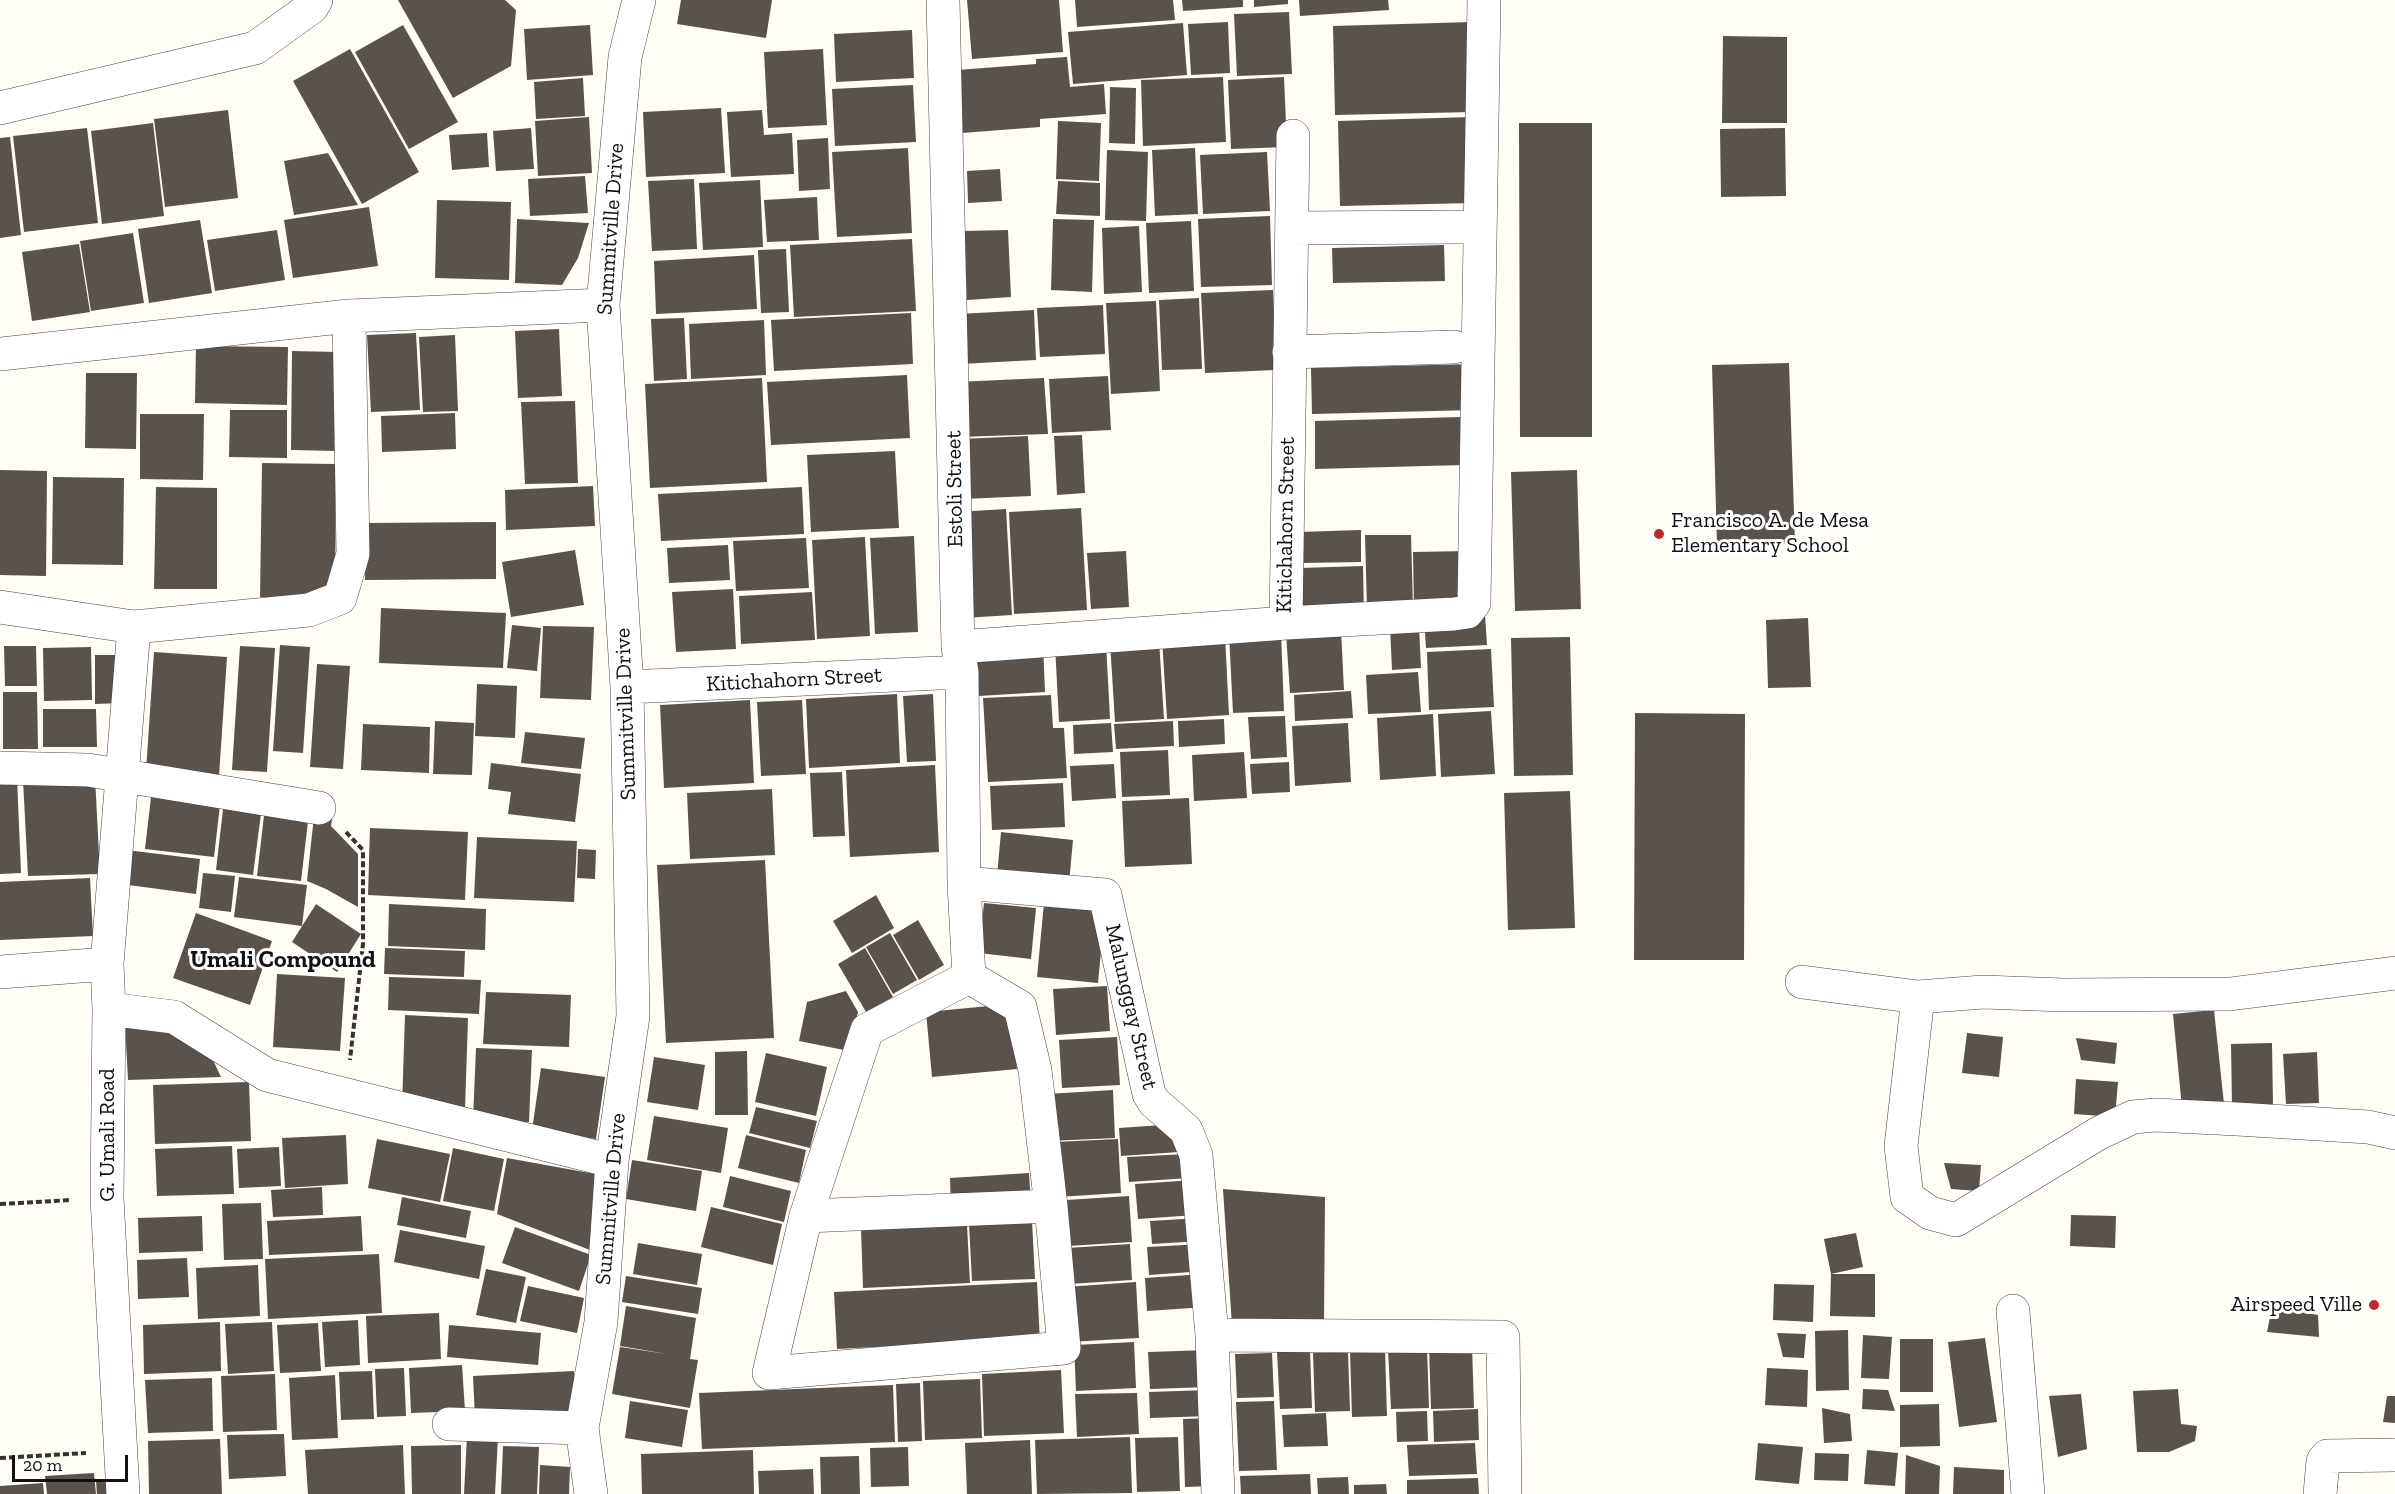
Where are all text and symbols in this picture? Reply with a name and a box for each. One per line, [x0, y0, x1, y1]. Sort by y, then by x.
street label: Summitville Drive [592, 142, 630, 316]
street label: Estoli Street [941, 430, 969, 548]
street label: Kitichahorn Street [1271, 437, 1301, 613]
place label: Francisco A. de Mesa Elementary School [1671, 508, 1869, 560]
marker: Francisco A. de Mesa Elementary School [1652, 527, 1666, 541]
street label: Summitville Drive [610, 627, 642, 801]
street label: Kitichahorn Street [705, 662, 883, 698]
street label: Malunggay Street [1099, 922, 1163, 1092]
district label: Umali Compound [190, 946, 376, 974]
street label: G. Umali Road [95, 1068, 121, 1202]
street label: Summitville Drive [590, 1112, 632, 1286]
place label: Airspeed Ville [2231, 1292, 2362, 1318]
marker: Airspeed Ville [2367, 1298, 2381, 1312]
scale bar [15, 1443, 130, 1481]
text: 20 m [23, 1454, 62, 1476]

